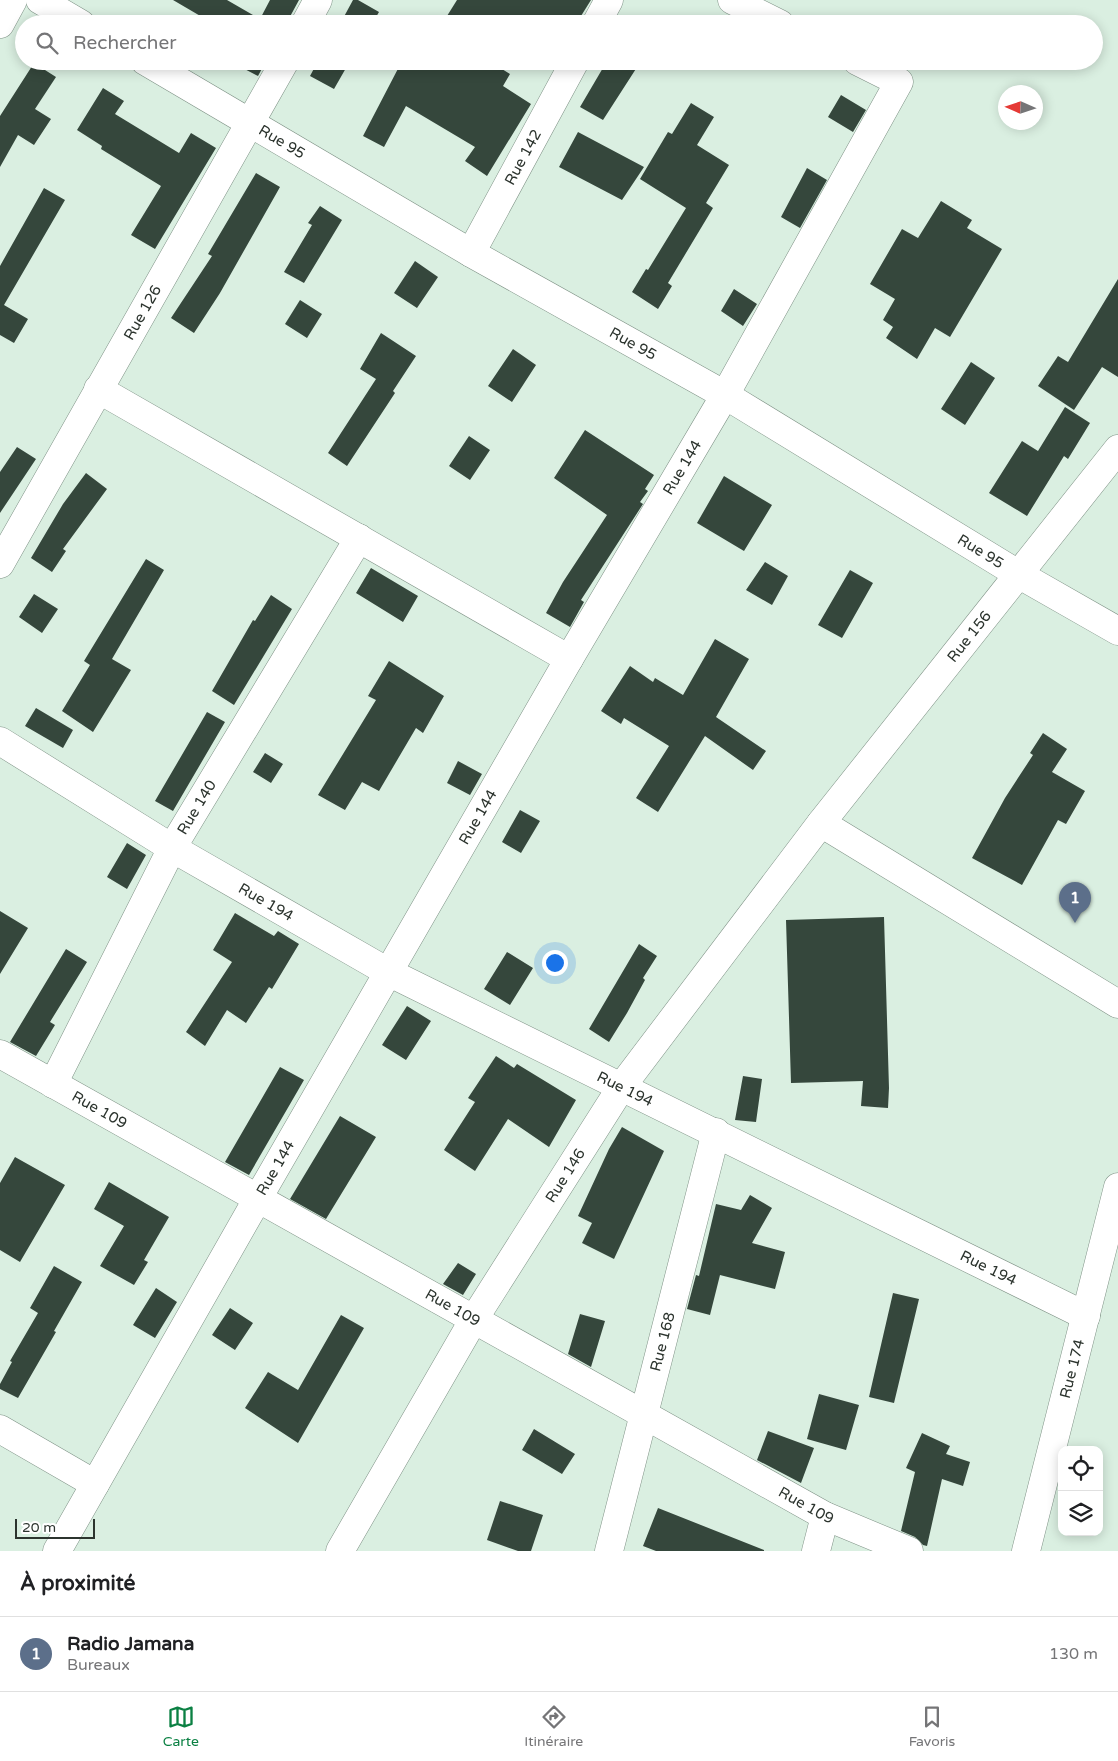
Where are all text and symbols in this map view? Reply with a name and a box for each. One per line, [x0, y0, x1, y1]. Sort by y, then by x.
search box [15, 15, 1103, 70]
icon: search [33, 29, 61, 57]
text: Rechercher [73, 32, 176, 54]
north arrow [998, 85, 1043, 130]
street label: Rue 95 [255, 121, 309, 162]
street label: Rue 142 [501, 126, 545, 188]
street label: Rue 126 [120, 282, 165, 343]
street label: Rue 95 [606, 323, 660, 364]
street label: Rue 144 [659, 437, 705, 498]
street label: Rue 95 [954, 530, 1007, 572]
street label: Rue 156 [943, 607, 995, 666]
street label: Rue 140 [173, 777, 220, 838]
street label: Rue 144 [455, 786, 501, 848]
street label: Rue 194 [235, 879, 297, 925]
pin: 1 [1059, 882, 1091, 923]
your location [542, 950, 568, 976]
street label: Rue 194 [594, 1067, 656, 1110]
street label: Rue 109 [69, 1087, 130, 1132]
street label: Rue 144 [252, 1137, 298, 1199]
street label: Rue 146 [541, 1145, 589, 1206]
street label: Rue 194 [957, 1246, 1020, 1289]
street label: Rue 109 [422, 1285, 484, 1330]
street label: Rue 168 [646, 1310, 679, 1373]
street label: Rue 174 [1056, 1337, 1088, 1400]
map controls [1058, 1446, 1103, 1536]
button: locate [1058, 1446, 1103, 1491]
street label: Rue 109 [775, 1483, 836, 1528]
button: layers [1058, 1491, 1103, 1536]
scale bar [15, 1516, 95, 1539]
text: 20 m [22, 1519, 56, 1536]
text: À proximité [20, 1571, 135, 1596]
text: Radio Jamana [67, 1633, 194, 1655]
text: 1 [31, 1644, 41, 1664]
text: 130 m [1049, 1644, 1098, 1664]
text: Bureaux [67, 1655, 130, 1675]
tab: Carte [163, 1703, 199, 1750]
tab: Itinéraire [524, 1703, 583, 1750]
tab: Favoris [909, 1703, 955, 1750]

